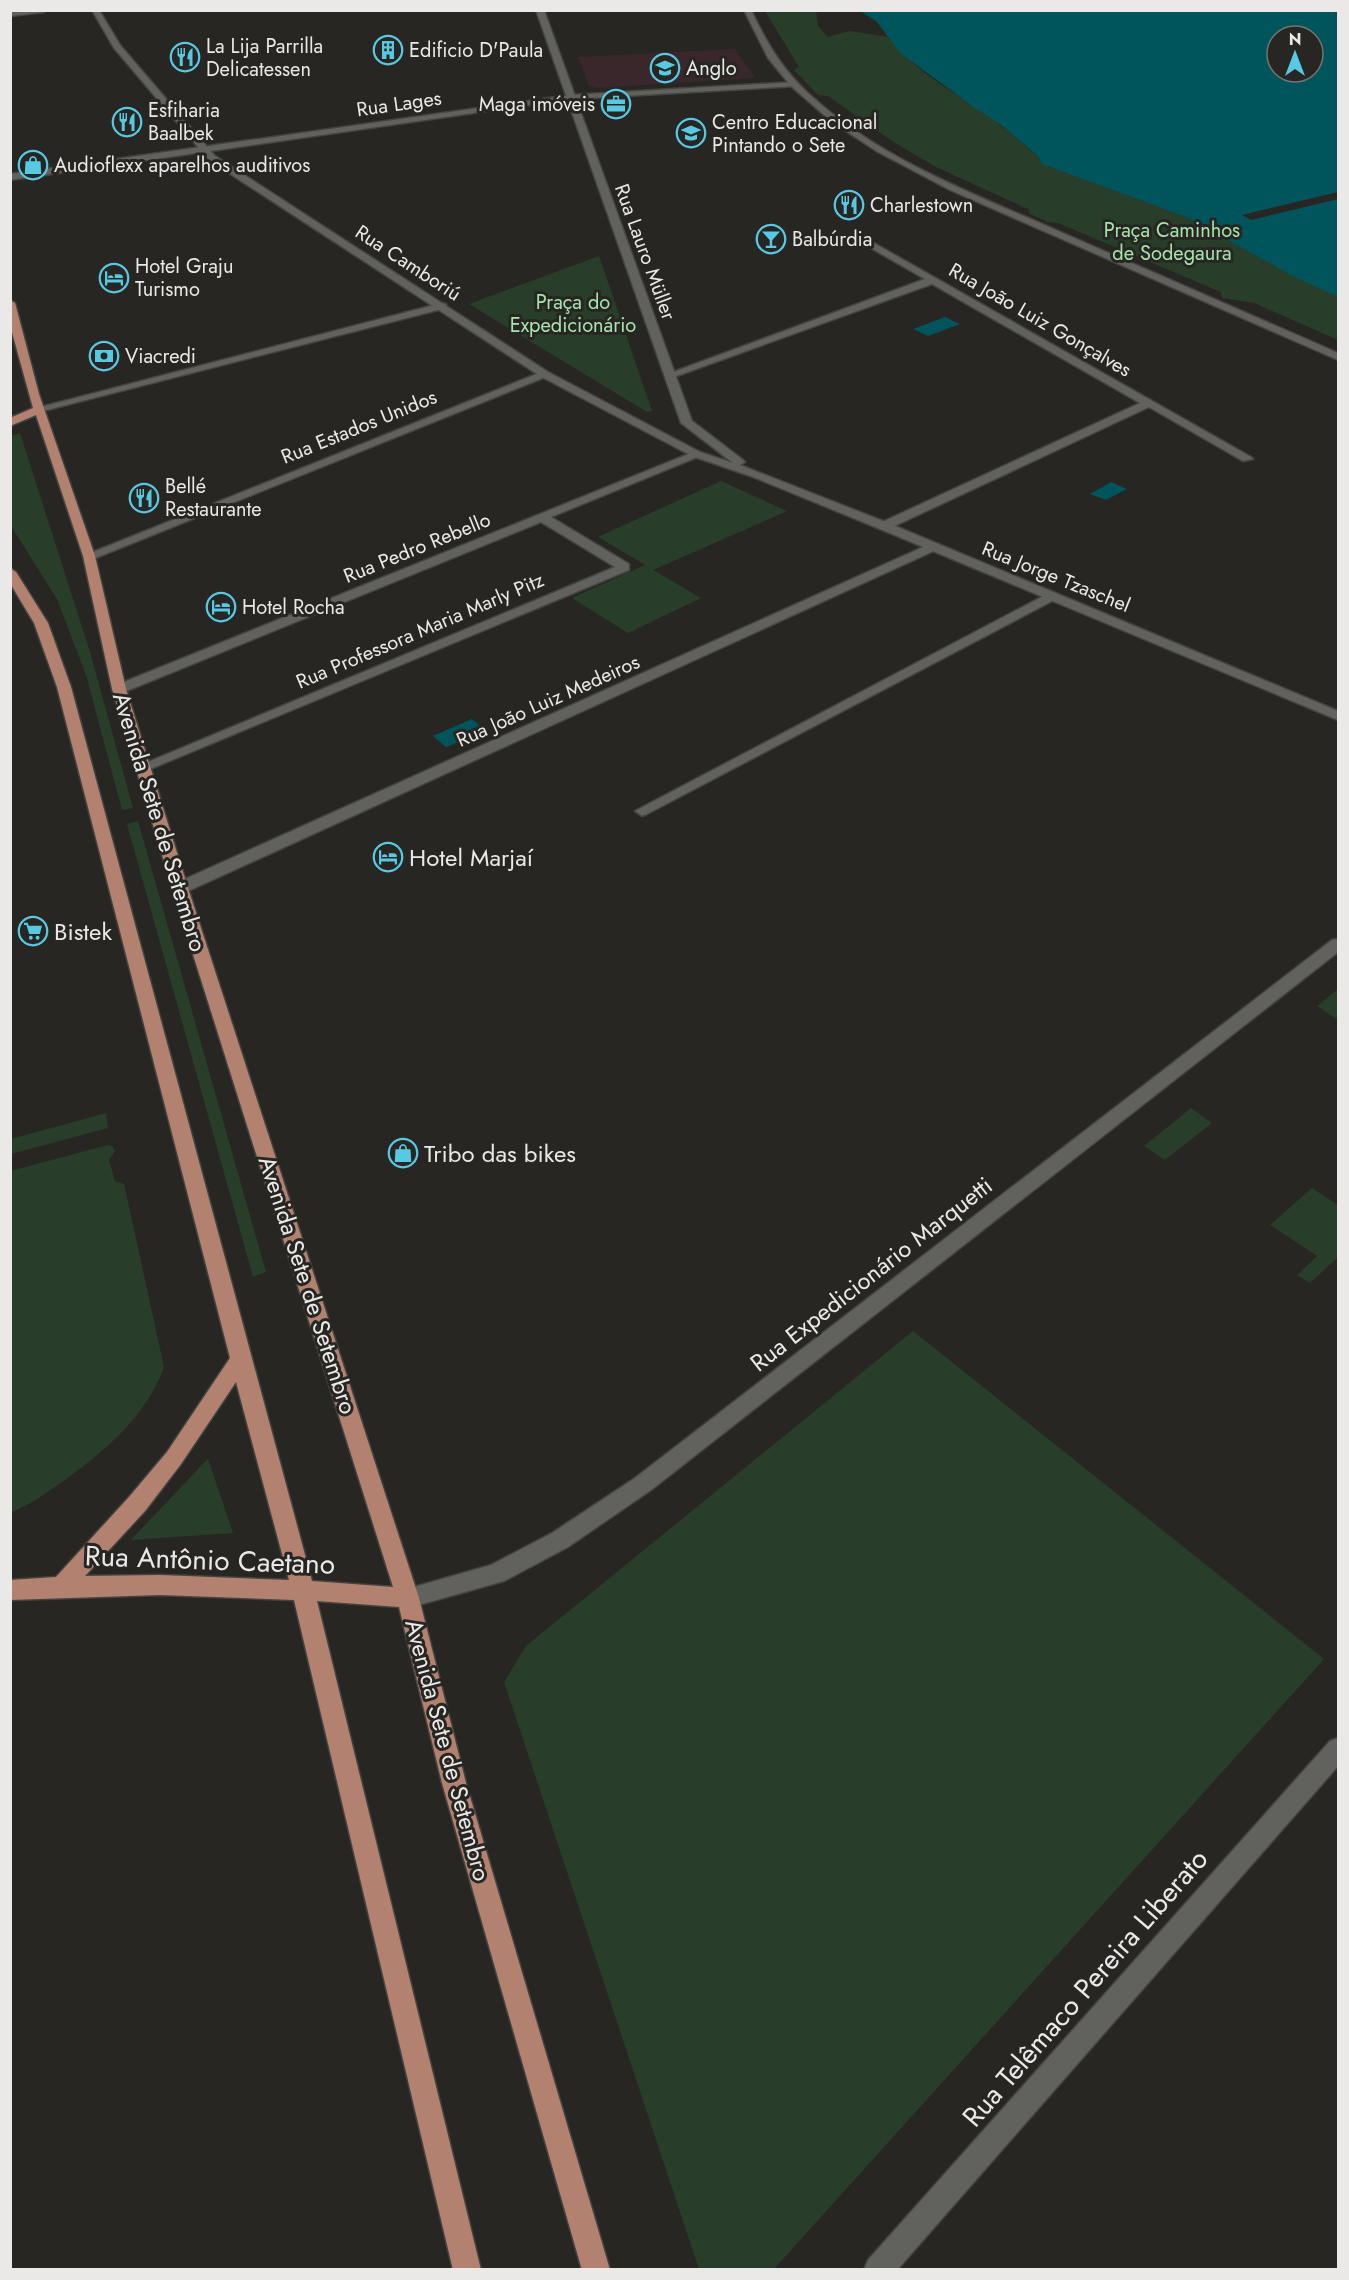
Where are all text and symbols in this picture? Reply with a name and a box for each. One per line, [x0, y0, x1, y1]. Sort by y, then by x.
north arrow [1265, 24, 1325, 84]
text: N [1289, 28, 1301, 51]
place label: La Lija Parrilla Delicatessen [206, 32, 323, 84]
building icon: Edificio D'Paula [372, 34, 404, 66]
place label: Edificio D'Paula [409, 36, 543, 65]
restaurant icon: La Lija Parrilla Delicatessen [169, 41, 201, 73]
school or university icon: Anglo [649, 52, 681, 84]
place label: Anglo [686, 54, 737, 83]
street label: Rua Lages [355, 84, 443, 124]
office icon: Maga imóveis [600, 88, 632, 120]
place label: Maga imóveis [479, 90, 595, 119]
place label: Esfiharia Baalbek [148, 96, 220, 148]
restaurant icon: Esfiharia Baalbek [111, 106, 143, 138]
place label: Centro Educacional Pintando o Sete [712, 108, 877, 160]
school or university icon: Centro Educacional Pintando o Sete [675, 117, 707, 149]
shop icon: Audioflexx aparelhos auditivos [17, 149, 49, 181]
place label: Audioflexx aparelhos auditivos [54, 151, 310, 180]
street label: Rua Lauro Müller [607, 180, 683, 324]
restaurant icon: Charlestown [833, 189, 865, 221]
place label: Charlestown [870, 191, 973, 220]
park label: Praça Caminhos de Sodegaura [1104, 216, 1240, 268]
street label: Rua Camboriú [349, 218, 467, 308]
bar icon: Balbúrdia [755, 223, 787, 255]
place label: Balbúrdia [792, 225, 872, 254]
place label: Hotel Graju Turismo [135, 252, 233, 304]
street label: Rua João Luiz Gonçalves [943, 256, 1137, 384]
hotel icon: Hotel Graju Turismo [98, 262, 130, 294]
park label: Praça do Expedicionário [510, 288, 636, 340]
bank icon: Viacredi [88, 340, 120, 372]
place label: Viacredi [125, 342, 196, 371]
street label: Rua Estados Unidos [277, 383, 441, 471]
place label: Bellé Restaurante [165, 472, 262, 524]
restaurant icon: Bellé Restaurante [128, 482, 160, 514]
street label: Rua Pedro Rebello [339, 505, 495, 591]
street label: Rua Jorge Tzaschel [977, 534, 1135, 620]
street label: Rua Professora Maria Marly Pitz [292, 566, 548, 696]
hotel icon: Hotel Rocha [205, 591, 237, 623]
place label: Hotel Rocha [242, 593, 345, 622]
street label: Rua João Luiz Medeiros [452, 647, 644, 755]
street label: Avenida Sete de Setembro [104, 688, 216, 956]
place label: Hotel Marjaí [409, 840, 534, 875]
hotel icon: Hotel Marjaí [372, 841, 404, 873]
place label: Bistek [54, 914, 112, 949]
supermarket icon: Bistek [17, 915, 49, 947]
place label: Tribo das bikes [424, 1136, 576, 1171]
shop icon: Tribo das bikes [387, 1137, 419, 1169]
street label: Avenida Sete de Setembro [250, 1151, 366, 1419]
street label: Rua Expedicionário Marquetti [742, 1168, 1000, 1380]
street label: Rua Antônio Caetano [84, 1535, 336, 1585]
street label: Avenida Sete de Setembro [396, 1615, 500, 1885]
street label: Rua Telêmaco Pereira Liberato [953, 1840, 1217, 2136]

